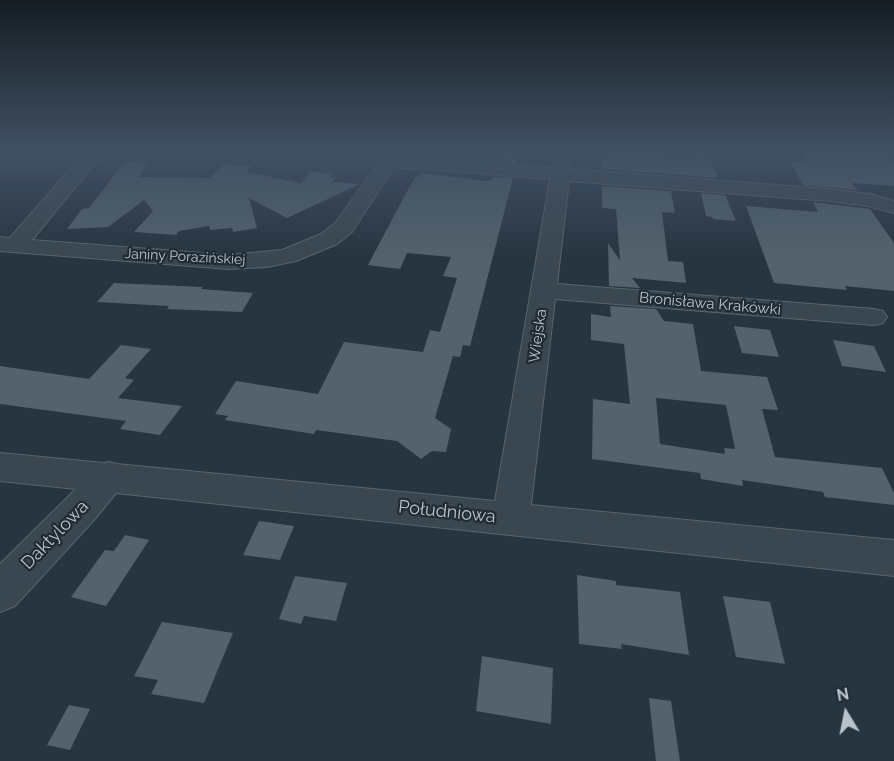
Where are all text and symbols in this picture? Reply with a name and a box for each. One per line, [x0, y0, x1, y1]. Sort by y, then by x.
street label: Janiny Porazińskiej [124, 245, 246, 269]
street label: Bronisława Krakówki [638, 289, 782, 319]
street label: Wiejska [525, 308, 551, 364]
street label: Daktylowa [17, 496, 93, 574]
street label: Południowa [397, 496, 497, 528]
north arrow [816, 683, 876, 743]
text: N [835, 684, 850, 705]

